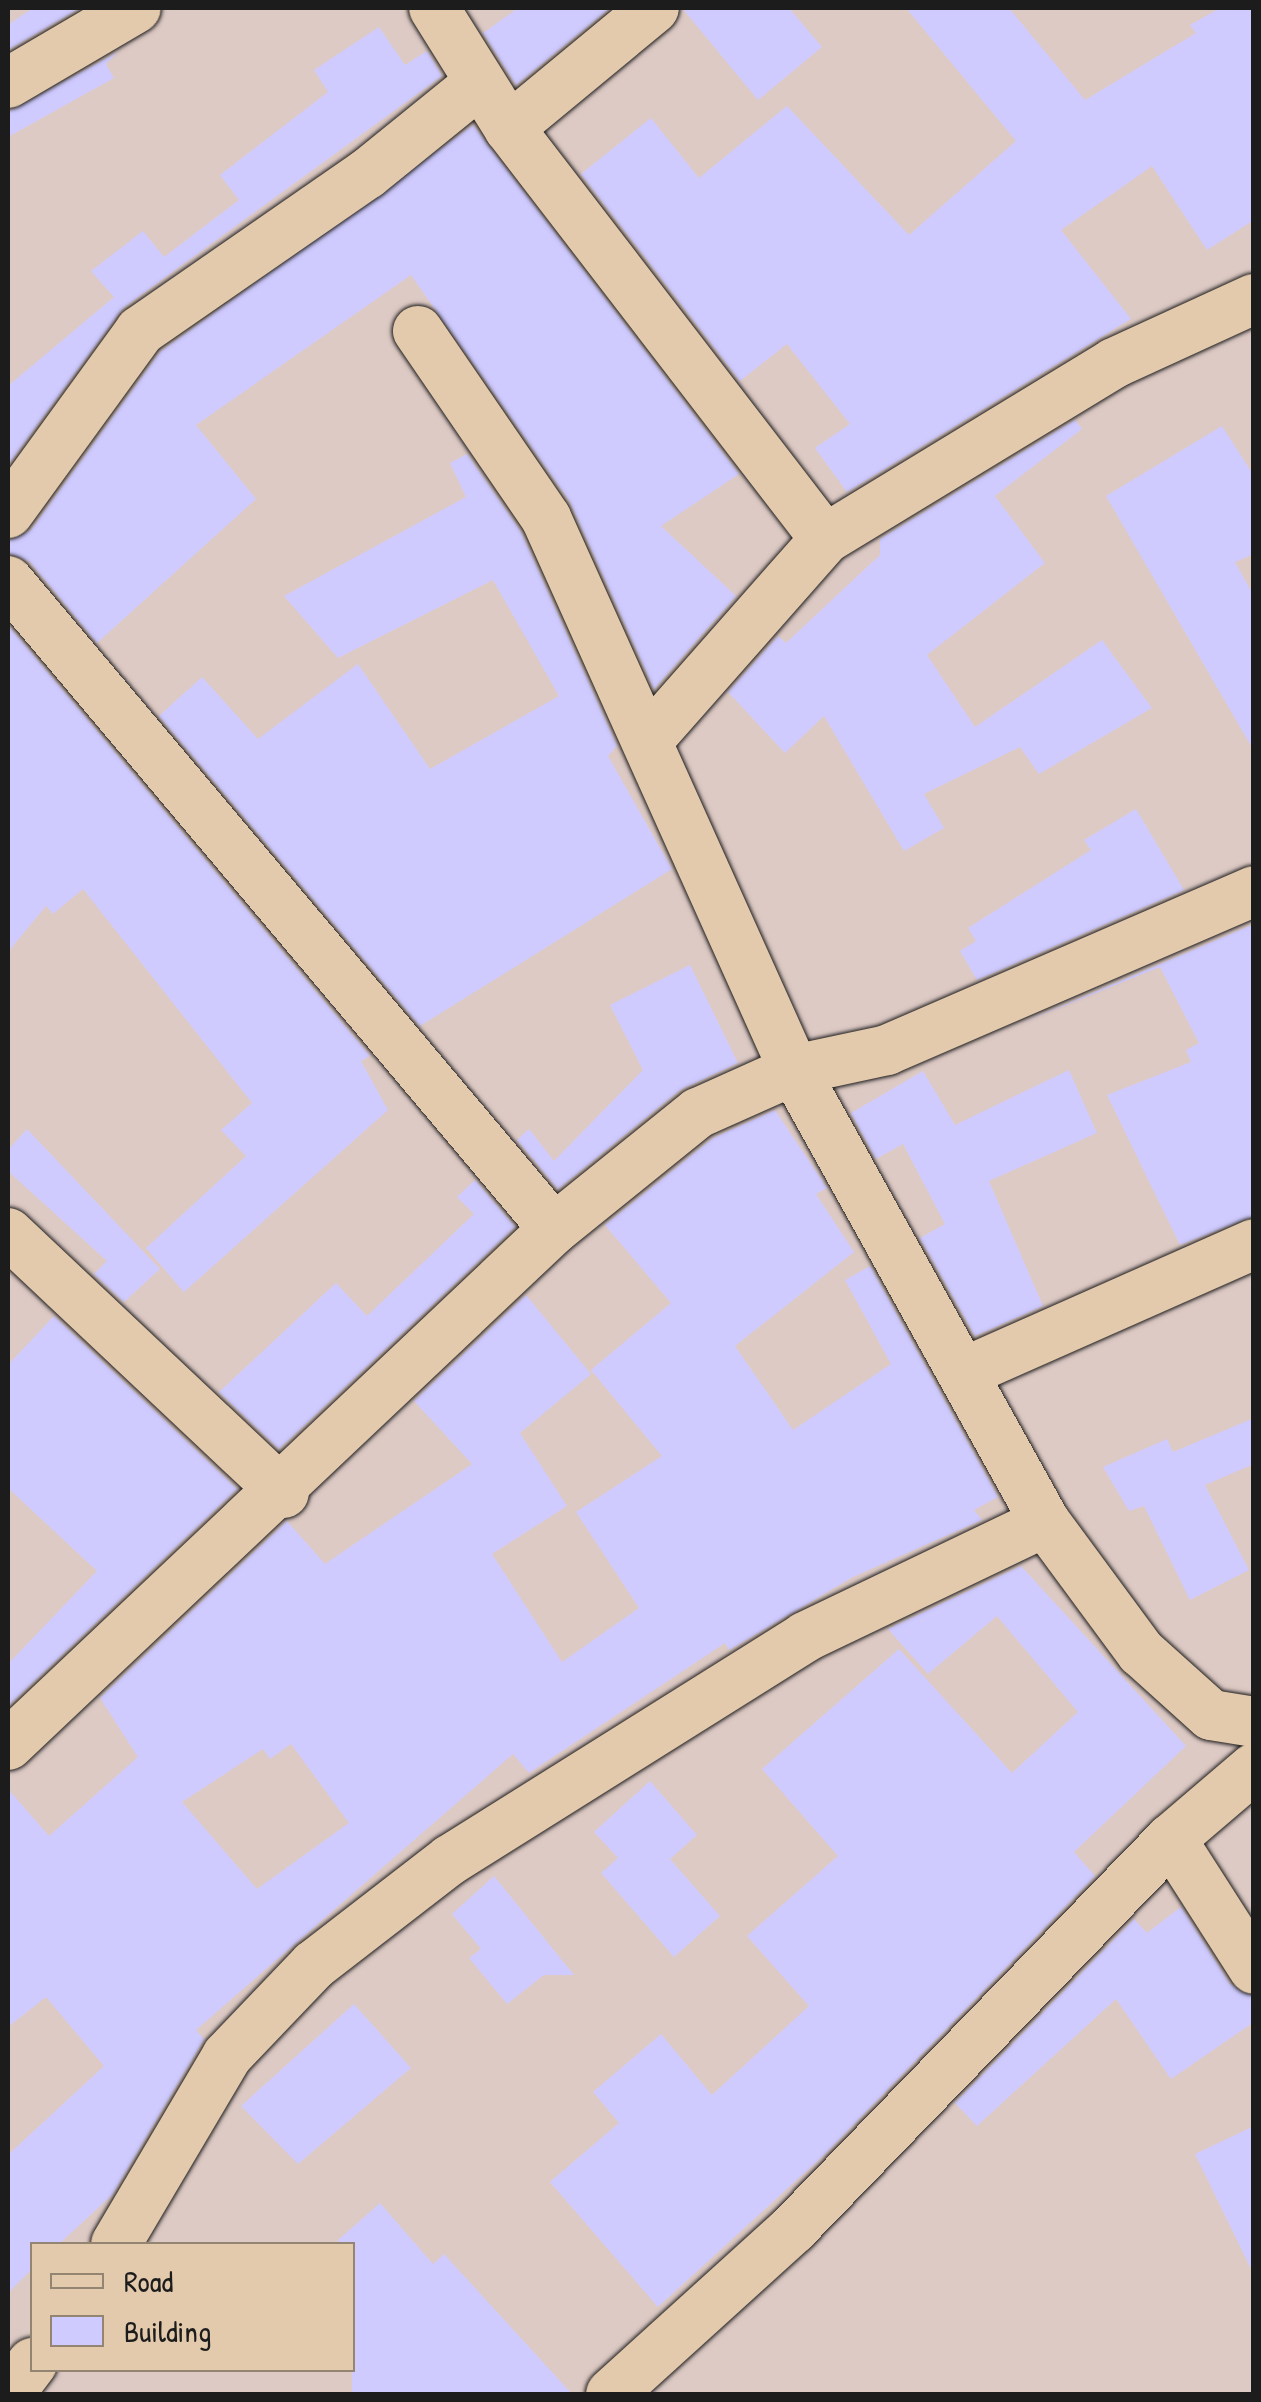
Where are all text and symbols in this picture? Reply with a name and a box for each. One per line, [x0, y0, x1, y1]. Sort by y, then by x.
legend [30, 2242, 355, 2372]
text: Road [124, 2261, 173, 2301]
text: Building [124, 2311, 211, 2351]

